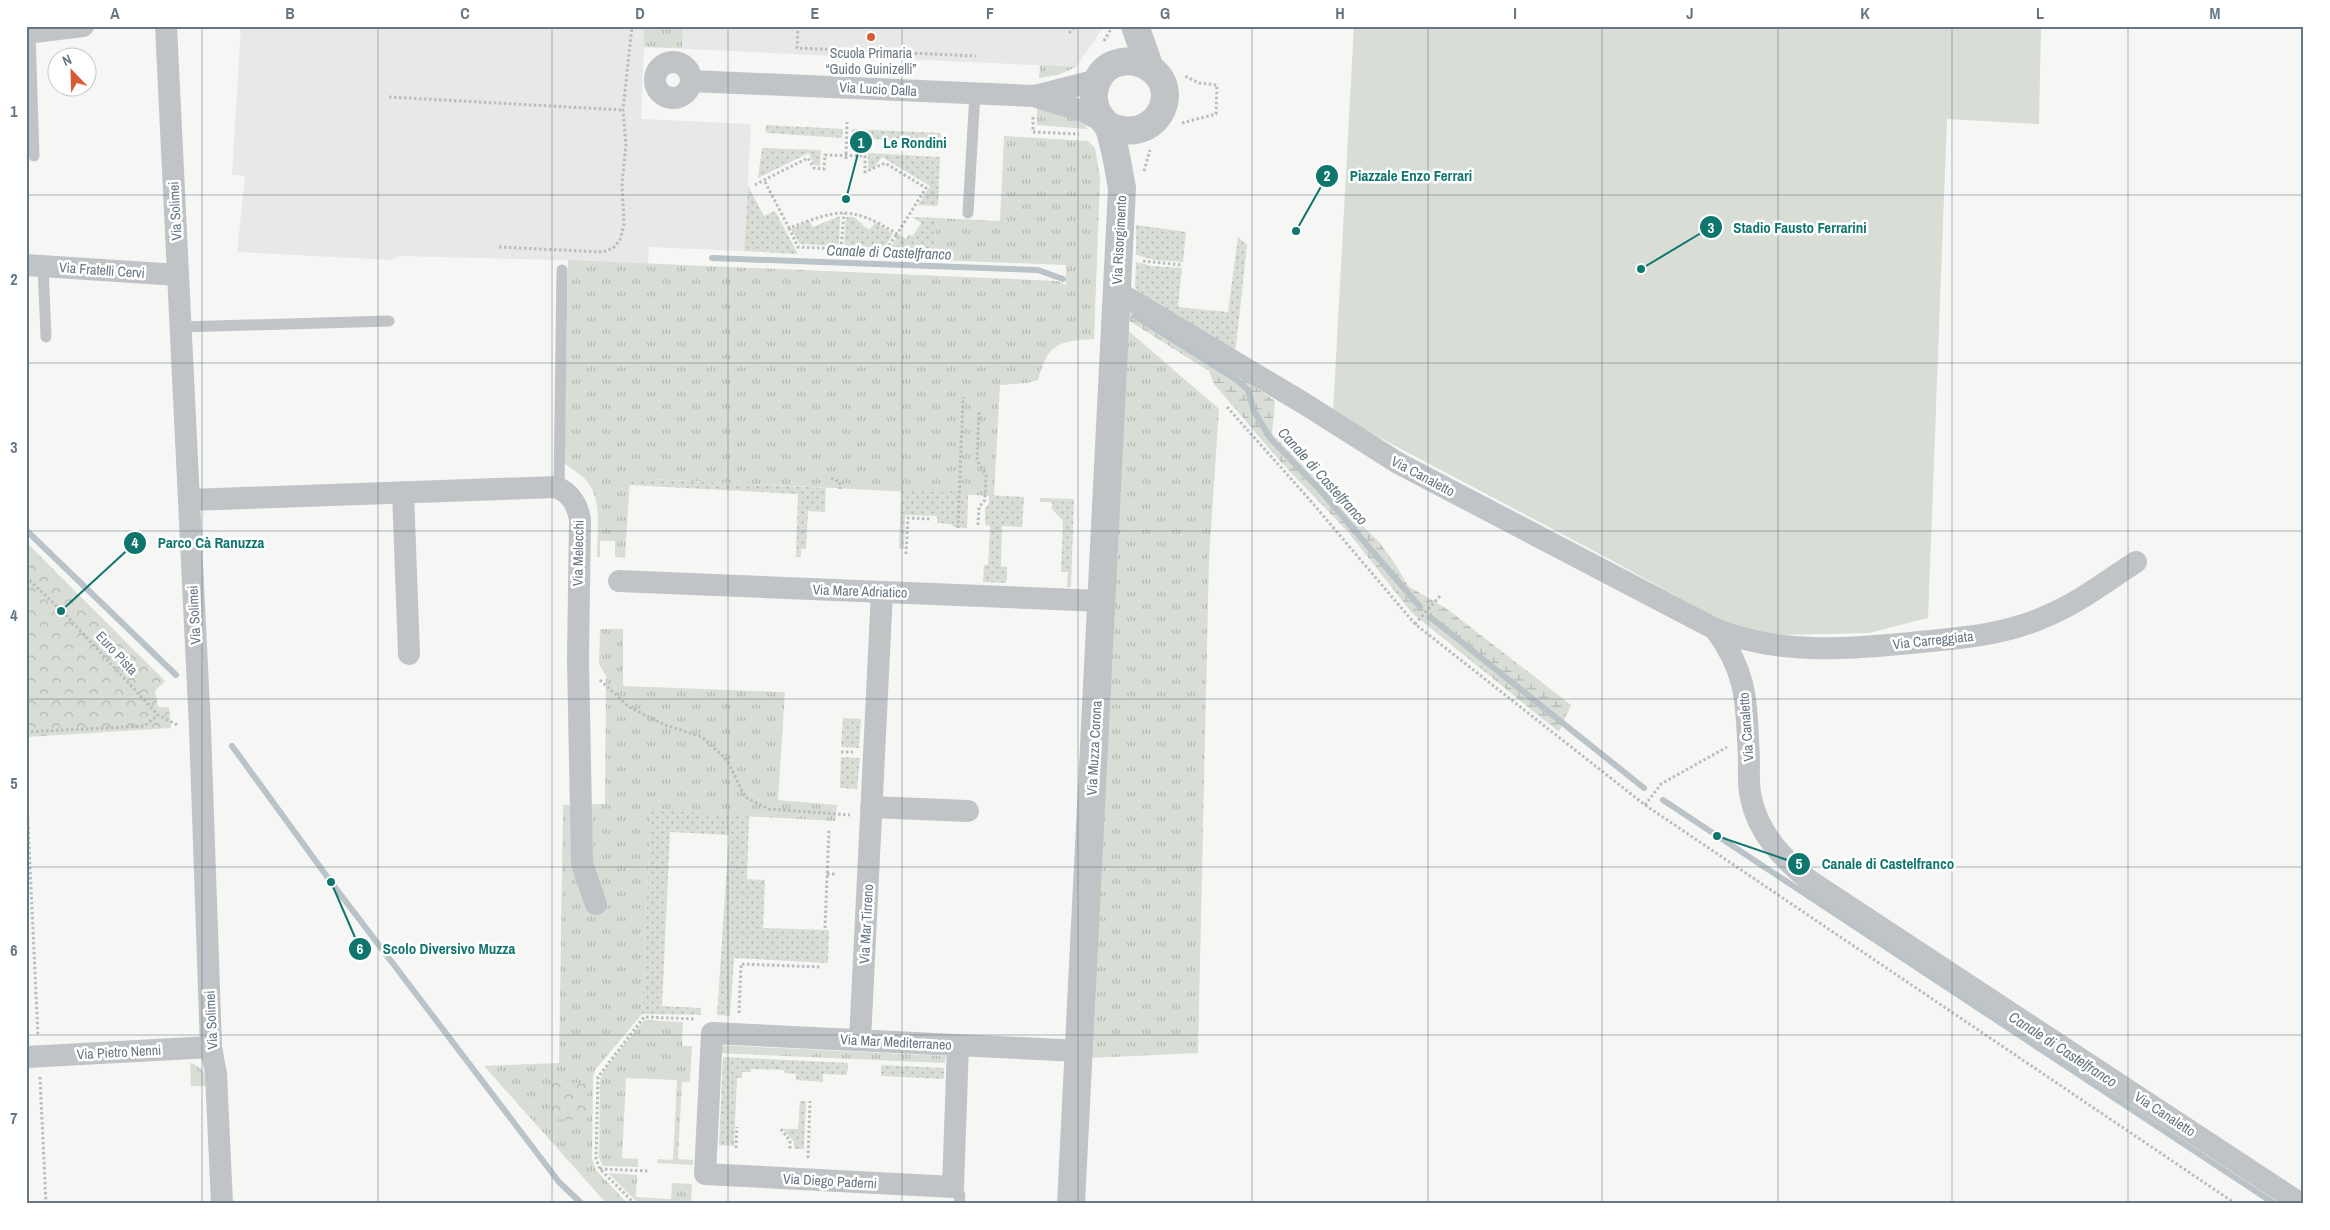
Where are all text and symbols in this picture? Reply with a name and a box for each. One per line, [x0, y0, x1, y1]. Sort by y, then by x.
text: A [110, 2, 120, 24]
text: B [285, 2, 295, 24]
text: C [460, 2, 470, 24]
text: D [635, 2, 645, 24]
text: E [811, 2, 820, 24]
text: F [986, 2, 994, 24]
text: G [1160, 2, 1170, 24]
text: H [1335, 2, 1345, 24]
text: I [1513, 2, 1517, 24]
text: J [1686, 2, 1694, 24]
text: K [1860, 2, 1870, 24]
text: L [2036, 2, 2044, 24]
text: M [2210, 2, 2221, 24]
marker: Scuola Primaria “Guido Guinizelli” [865, 31, 877, 43]
place label: Scuola Primaria “Guido Guinizelli” [826, 44, 916, 78]
north arrow [48, 48, 98, 98]
text: N [60, 50, 74, 70]
street label: Via Lucio Dalla [839, 78, 918, 100]
text: 1 [10, 100, 18, 122]
callout: Le Rondini [849, 127, 957, 157]
text: 1 [858, 132, 865, 153]
text: Le Rondini [883, 132, 947, 153]
callout: Piazzale Enzo Ferrari [1315, 161, 1482, 191]
text: 2 [1324, 165, 1331, 186]
text: Piazzale Enzo Ferrari [1350, 165, 1472, 186]
street label: Via Solimei [164, 181, 186, 241]
street label: Via Risorgimento [1108, 195, 1130, 285]
callout: Stadio Fausto Ferrarini [1698, 212, 1877, 242]
text: 3 [1708, 217, 1715, 238]
text: Stadio Fausto Ferrarini [1733, 217, 1867, 238]
water label: Canale di Castelfranco [826, 239, 952, 265]
street label: Via Fratelli Cervi [59, 258, 145, 282]
text: 2 [10, 268, 18, 290]
water label: Canale di Castelfranco [1273, 422, 1373, 530]
text: 3 [10, 436, 18, 458]
street label: Via Canaletto [1388, 452, 1458, 500]
street label: Via Melecchi [568, 520, 588, 586]
callout: Parco Cà Ranuzza [122, 528, 274, 558]
text: 4 [132, 532, 139, 553]
text: Parco Cà Ranuzza [158, 532, 264, 553]
street label: Via Mare Adriatico [812, 580, 908, 602]
street label: Via Solimei [183, 585, 205, 645]
text: 4 [10, 604, 18, 626]
street label: Euro Pista [92, 627, 142, 679]
street label: Via Carreggiata [1892, 627, 1975, 653]
street label: Via Canaletto [1735, 692, 1757, 762]
street label: Via Muzza Corona [1083, 700, 1106, 796]
text: 5 [10, 772, 18, 794]
callout: Canale di Castelfranco [1786, 849, 1964, 879]
text: 5 [1796, 853, 1803, 874]
text: Canale di Castelfranco [1822, 853, 1954, 874]
street label: Via Mar Tirreno [855, 884, 877, 964]
callout: Scolo Diversivo Muzza [347, 934, 525, 964]
text: 6 [357, 938, 364, 959]
text: Scolo Diversivo Muzza [383, 938, 515, 959]
text: 6 [10, 939, 18, 961]
street label: Via Solimei [200, 990, 222, 1050]
water label: Canale di Castelfranco [2005, 1006, 2121, 1092]
street label: Via Mar Mediterraneo [840, 1030, 952, 1054]
street label: Via Pietro Nenni [76, 1041, 162, 1063]
street label: Via Canaletto [2131, 1088, 2199, 1140]
text: 7 [10, 1107, 18, 1129]
street label: Via Diego Paderni [782, 1170, 878, 1192]

